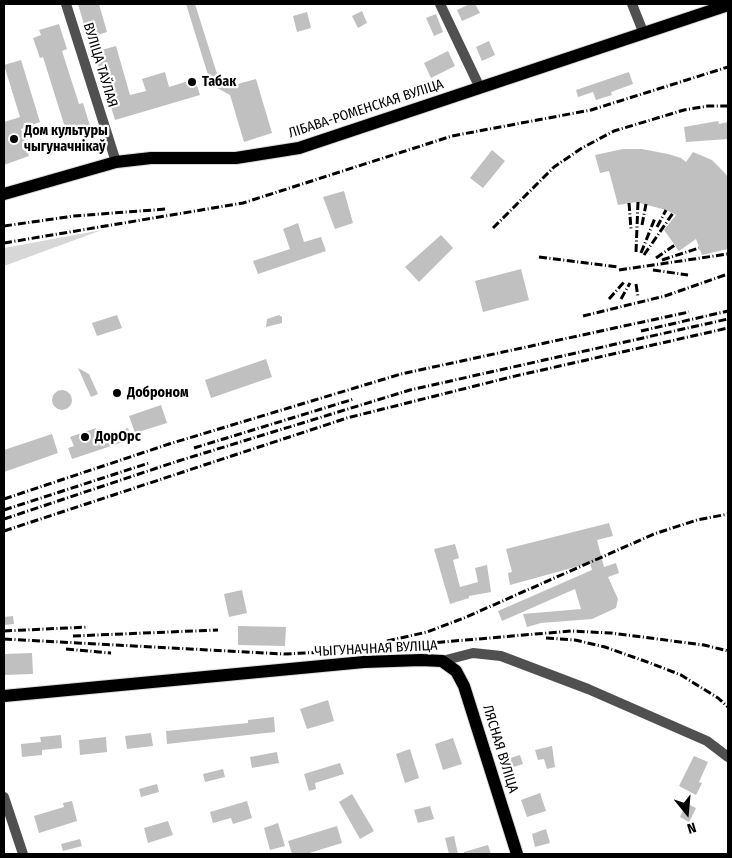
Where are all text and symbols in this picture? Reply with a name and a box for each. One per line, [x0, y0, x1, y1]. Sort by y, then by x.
street label: ВУЛІЦА ТАЎЛАЯ [79, 21, 121, 109]
place label: Табак [202, 74, 236, 90]
marker: Табак [186, 76, 198, 88]
street label: ЛІБАВА-РОМЕНСКАЯ ВУЛІЦА [286, 76, 446, 142]
place label: Дом культуры чыгуначнікаў [24, 123, 108, 156]
marker: Дом культуры чыгуначнікаў [8, 133, 20, 145]
place label: Доброном [127, 385, 189, 401]
marker: Доброном [111, 387, 123, 399]
place label: ДорОрс [95, 429, 141, 445]
marker: ДорОрс [79, 431, 91, 443]
street label: ЧЫГУНАЧНАЯ ВУЛІЦА [314, 637, 438, 661]
street label: ЛЯСНАЯ ВУЛІЦА [479, 703, 521, 795]
north arrow [662, 788, 712, 838]
text: N [685, 818, 698, 837]

